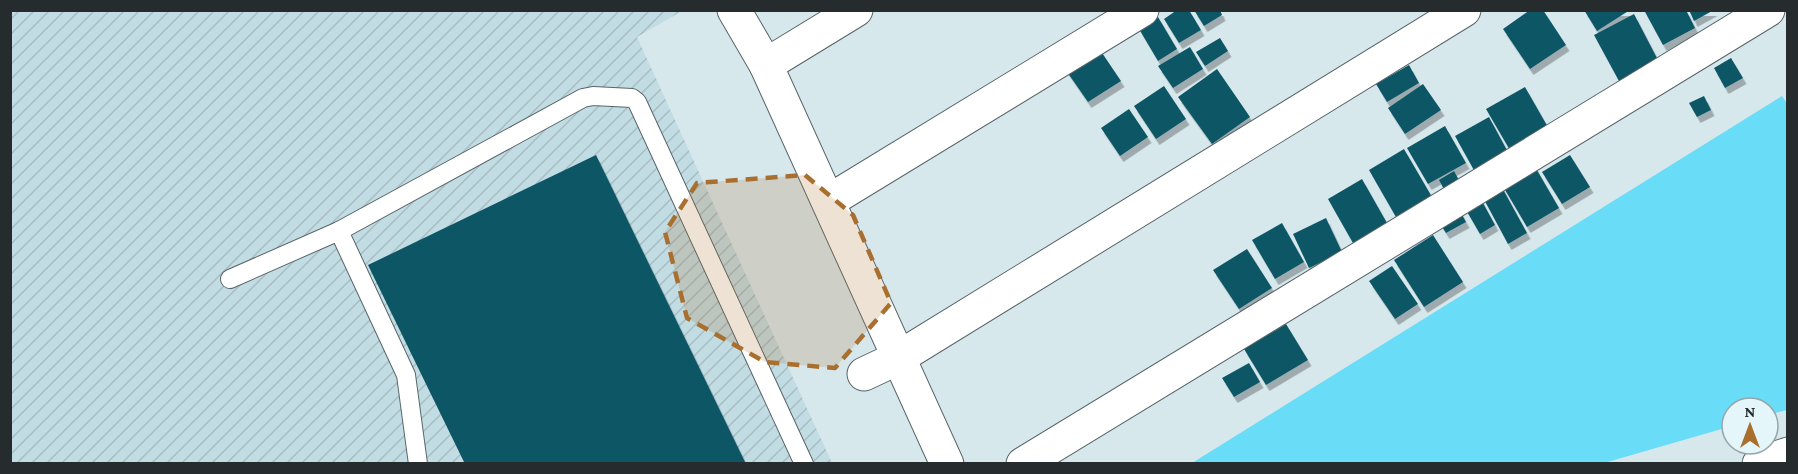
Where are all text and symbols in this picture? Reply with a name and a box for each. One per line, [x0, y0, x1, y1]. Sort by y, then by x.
north arrow [1720, 396, 1780, 456]
text: N [1745, 403, 1756, 420]

